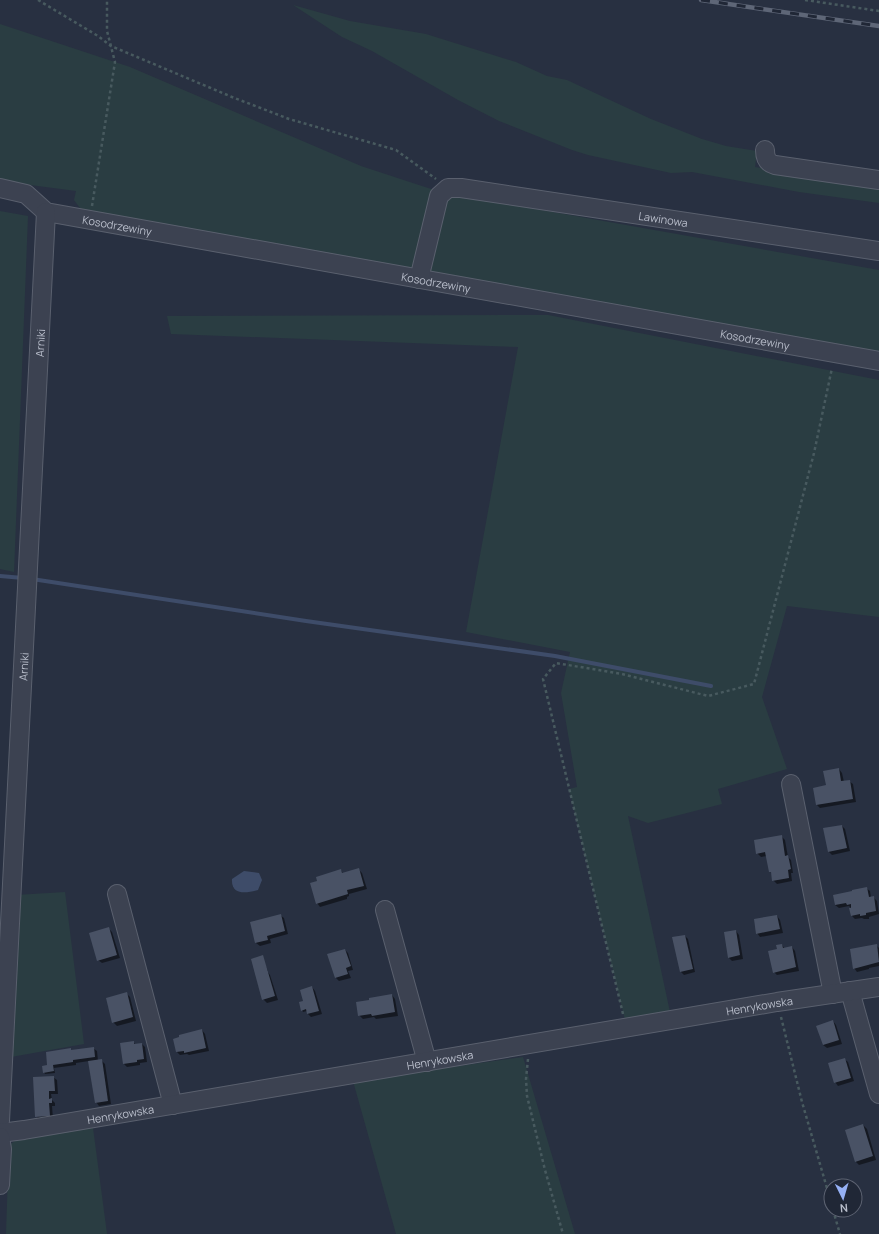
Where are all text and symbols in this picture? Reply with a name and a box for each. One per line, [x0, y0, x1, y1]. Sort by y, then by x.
street label: Lawinowa [638, 207, 689, 230]
street label: Kosodrzewiny [81, 211, 153, 238]
street label: Kosodrzewiny [400, 268, 472, 295]
street label: Kosodrzewiny [719, 325, 791, 352]
street label: Arniki [31, 329, 48, 357]
street label: Arniki [15, 652, 31, 681]
street label: Henrykowska [725, 992, 794, 1018]
street label: Henrykowska [405, 1046, 474, 1072]
street label: Henrykowska [86, 1101, 155, 1127]
north arrow [823, 1178, 863, 1218]
text: N [839, 1201, 849, 1216]

